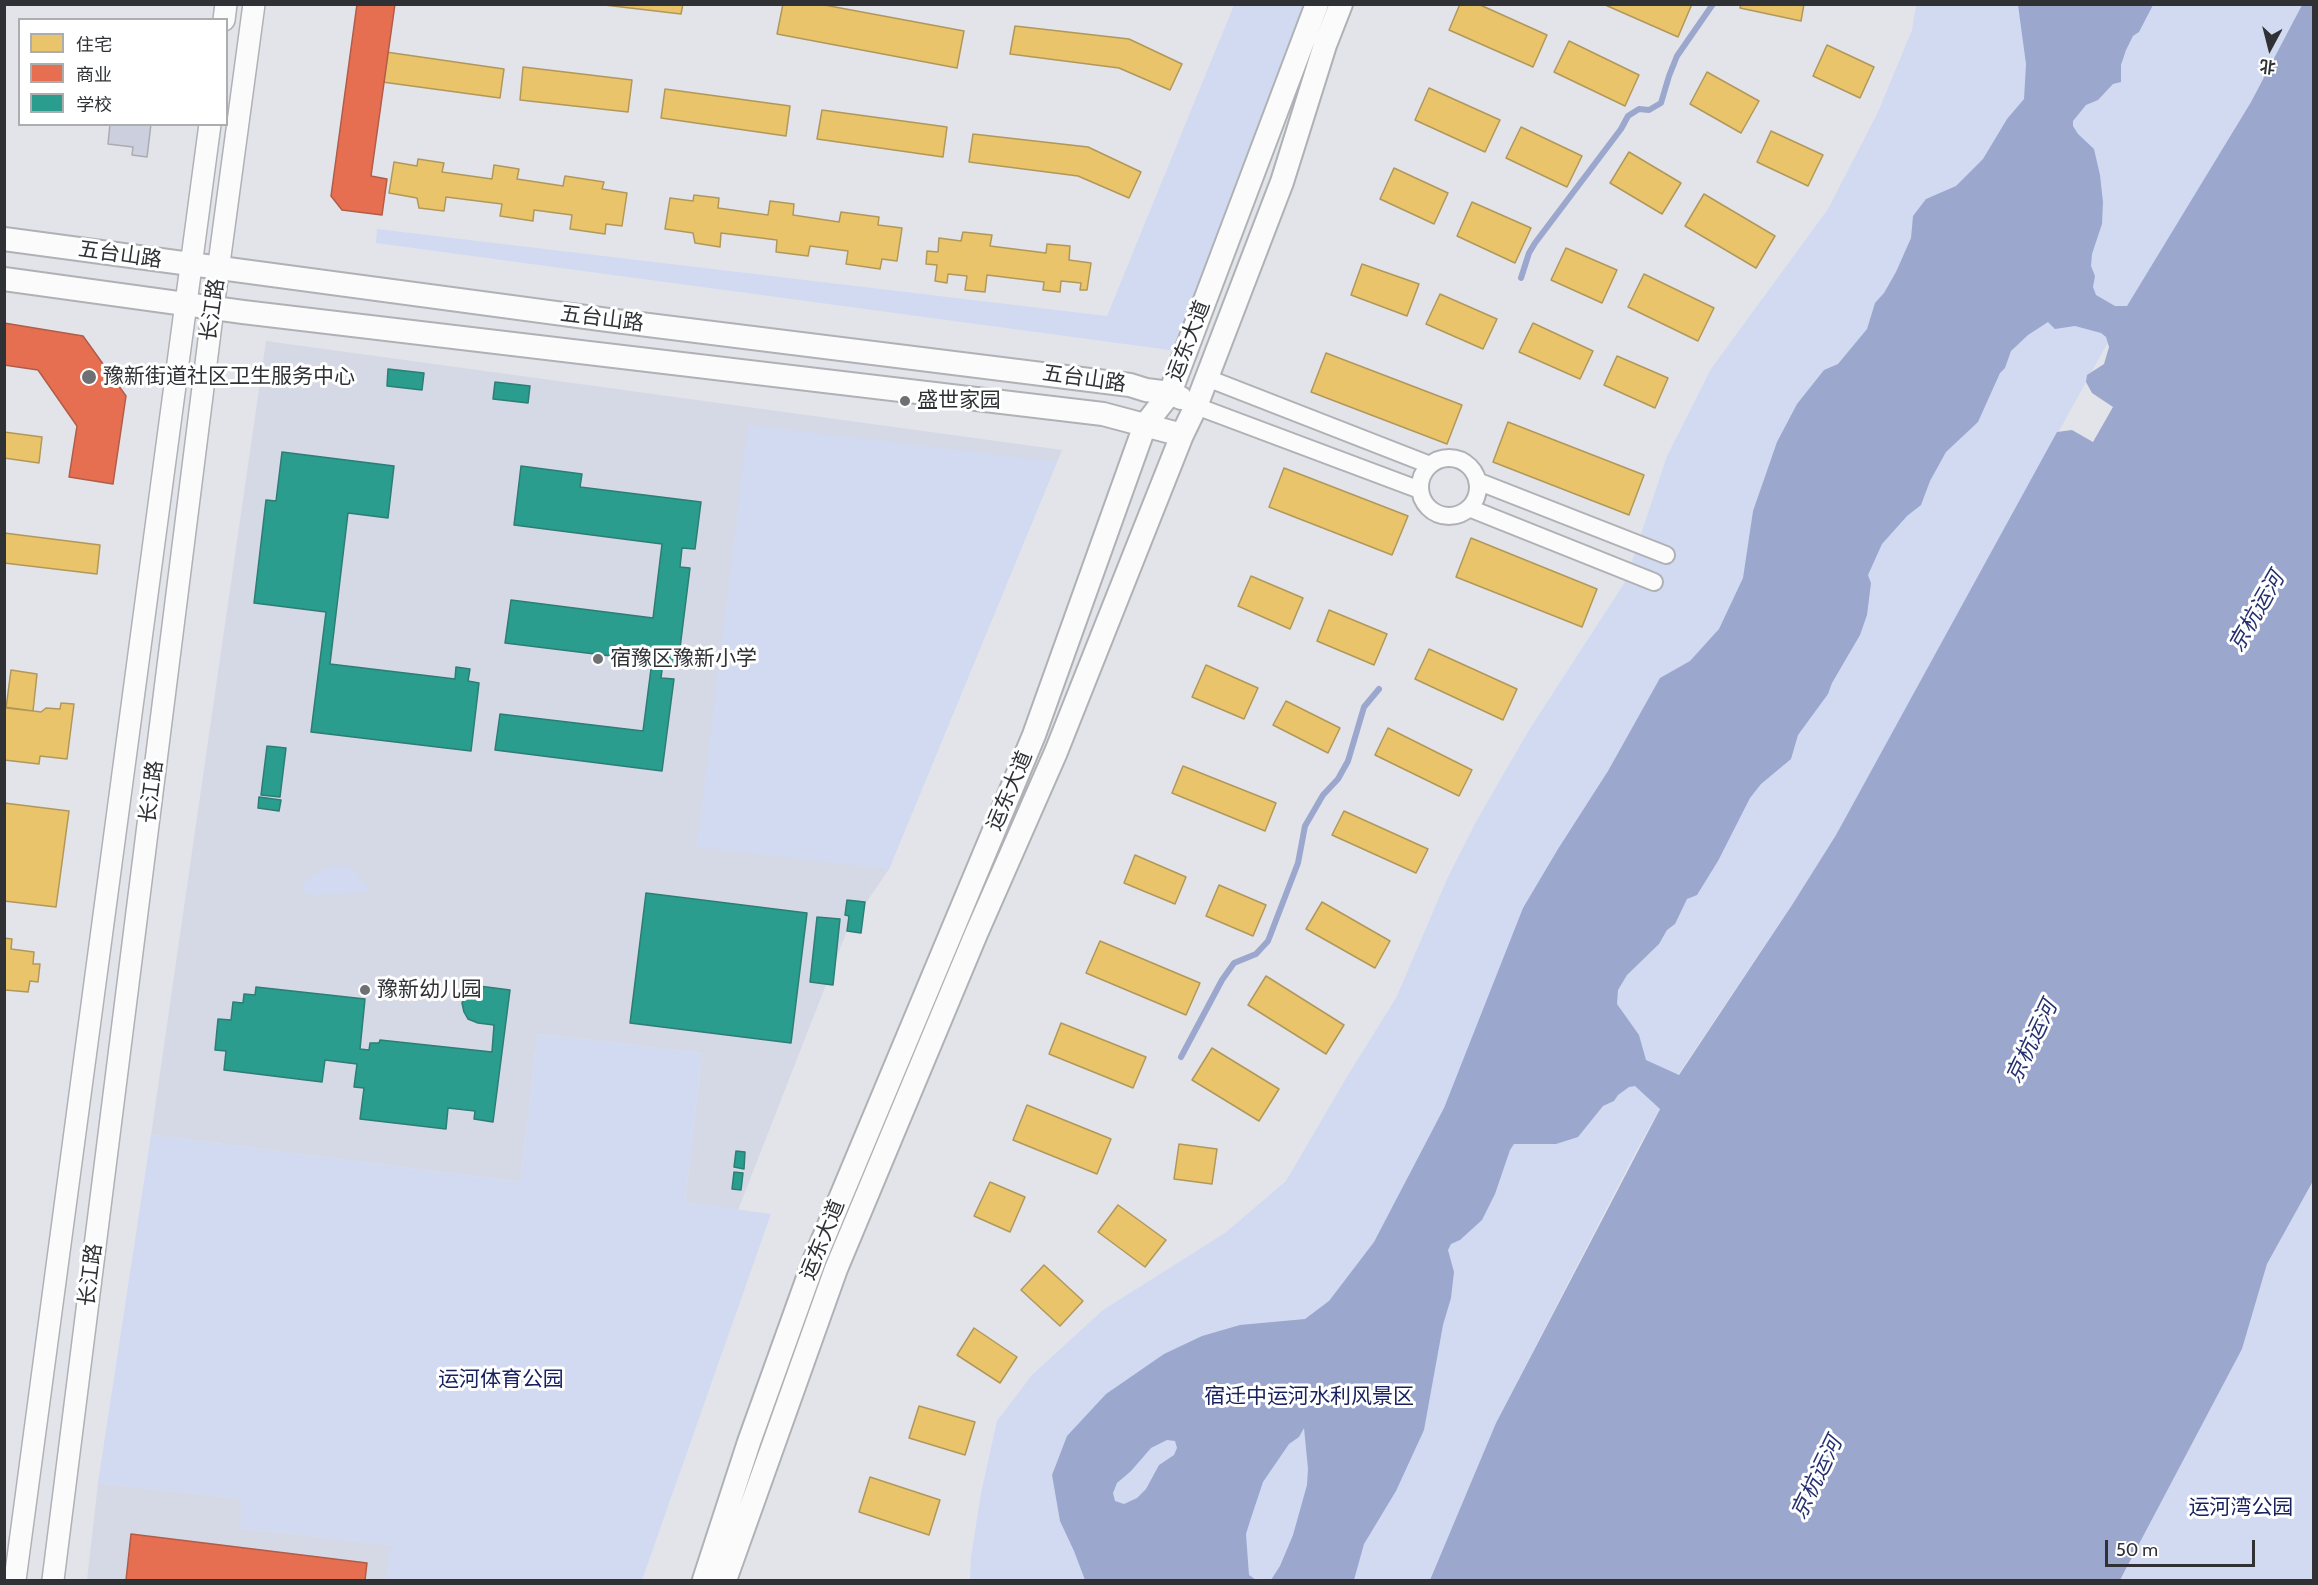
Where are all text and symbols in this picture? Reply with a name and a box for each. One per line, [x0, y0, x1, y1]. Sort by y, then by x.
legend [18, 18, 228, 126]
north arrow [2240, 18, 2300, 78]
text: 住宅 [76, 34, 112, 56]
text: 北 [2259, 56, 2277, 77]
text: 商业 [76, 64, 112, 86]
text: 学校 [76, 94, 112, 116]
street label: 五台山路 [77, 237, 163, 273]
street label: 长江路 [196, 277, 230, 343]
street label: 运东大道 [1162, 297, 1216, 385]
street label: 五台山路 [559, 301, 645, 337]
street label: 五台山路 [1041, 361, 1127, 397]
place label: 豫新街道社区卫生服务中心 [103, 364, 355, 390]
marker: 豫新街道社区卫生服务中心 [80, 368, 98, 386]
place label: 盛世家园 [917, 388, 1001, 414]
marker: 盛世家园 [898, 394, 912, 408]
water label: 京杭运河 [2224, 567, 2290, 657]
place label: 宿豫区豫新小学 [610, 646, 757, 672]
marker: 宿豫区豫新小学 [591, 652, 605, 666]
street label: 运东大道 [982, 747, 1038, 835]
street label: 长江路 [136, 759, 168, 825]
place label: 豫新幼儿园 [377, 977, 482, 1003]
marker: 豫新幼儿园 [358, 983, 372, 997]
water label: 京杭运河 [2001, 997, 2063, 1087]
street label: 运东大道 [796, 1196, 850, 1284]
street label: 长江路 [75, 1242, 107, 1308]
park label: 运河体育公园 [438, 1367, 564, 1393]
park label: 宿迁中运河水利风景区 [1204, 1384, 1414, 1410]
water label: 京杭运河 [1786, 1433, 1848, 1523]
park label: 运河湾公园 [2189, 1495, 2293, 1521]
scale bar [2108, 1528, 2258, 1566]
text: 50 m [2116, 1539, 2158, 1561]

